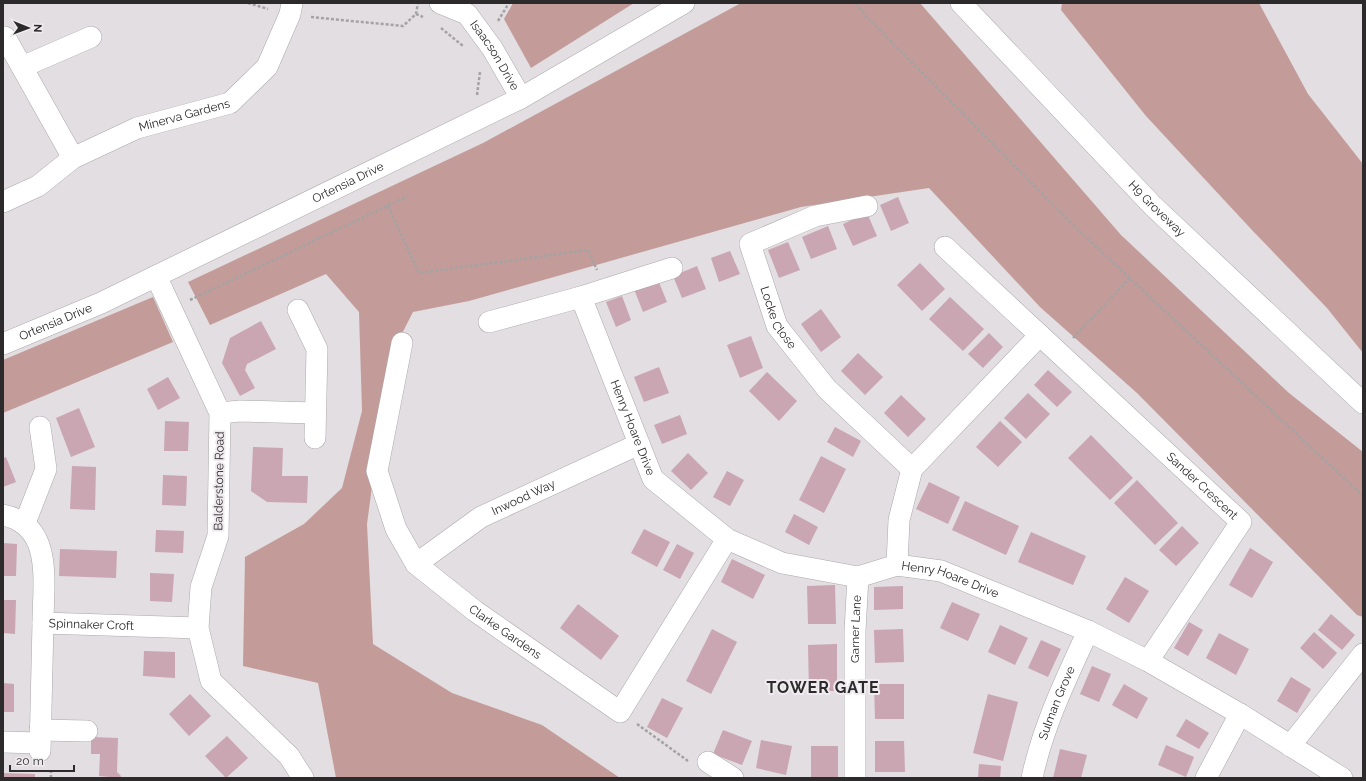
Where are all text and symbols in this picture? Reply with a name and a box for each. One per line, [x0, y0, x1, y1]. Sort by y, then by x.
north arrow [8, 8, 48, 48]
street label: Isaacson Drive [467, 18, 522, 93]
text: N [31, 24, 44, 32]
street label: Minerva Gardens [137, 96, 232, 134]
street label: Ortensia Drive [310, 159, 386, 206]
street label: H9 Groveway [1126, 178, 1188, 240]
street label: Locke Close [757, 285, 799, 352]
street label: Ortensia Drive [17, 301, 94, 343]
street label: Henry Hoare Drive [607, 378, 658, 477]
street label: Balderstone Road [211, 431, 227, 531]
street label: Sander Crescent [1164, 449, 1241, 522]
street label: Inwood Way [489, 476, 558, 518]
street label: Henry Hoare Drive [901, 559, 1001, 601]
street label: Garner Lane [848, 595, 864, 663]
street label: Clarke Gardens [466, 602, 544, 662]
street label: Spinnaker Croft [49, 616, 134, 633]
street label: Sulman Grove [1036, 664, 1078, 742]
district label: TOWER GATE [766, 678, 880, 697]
scale bar [10, 747, 74, 773]
text: 20 m [16, 754, 44, 768]

